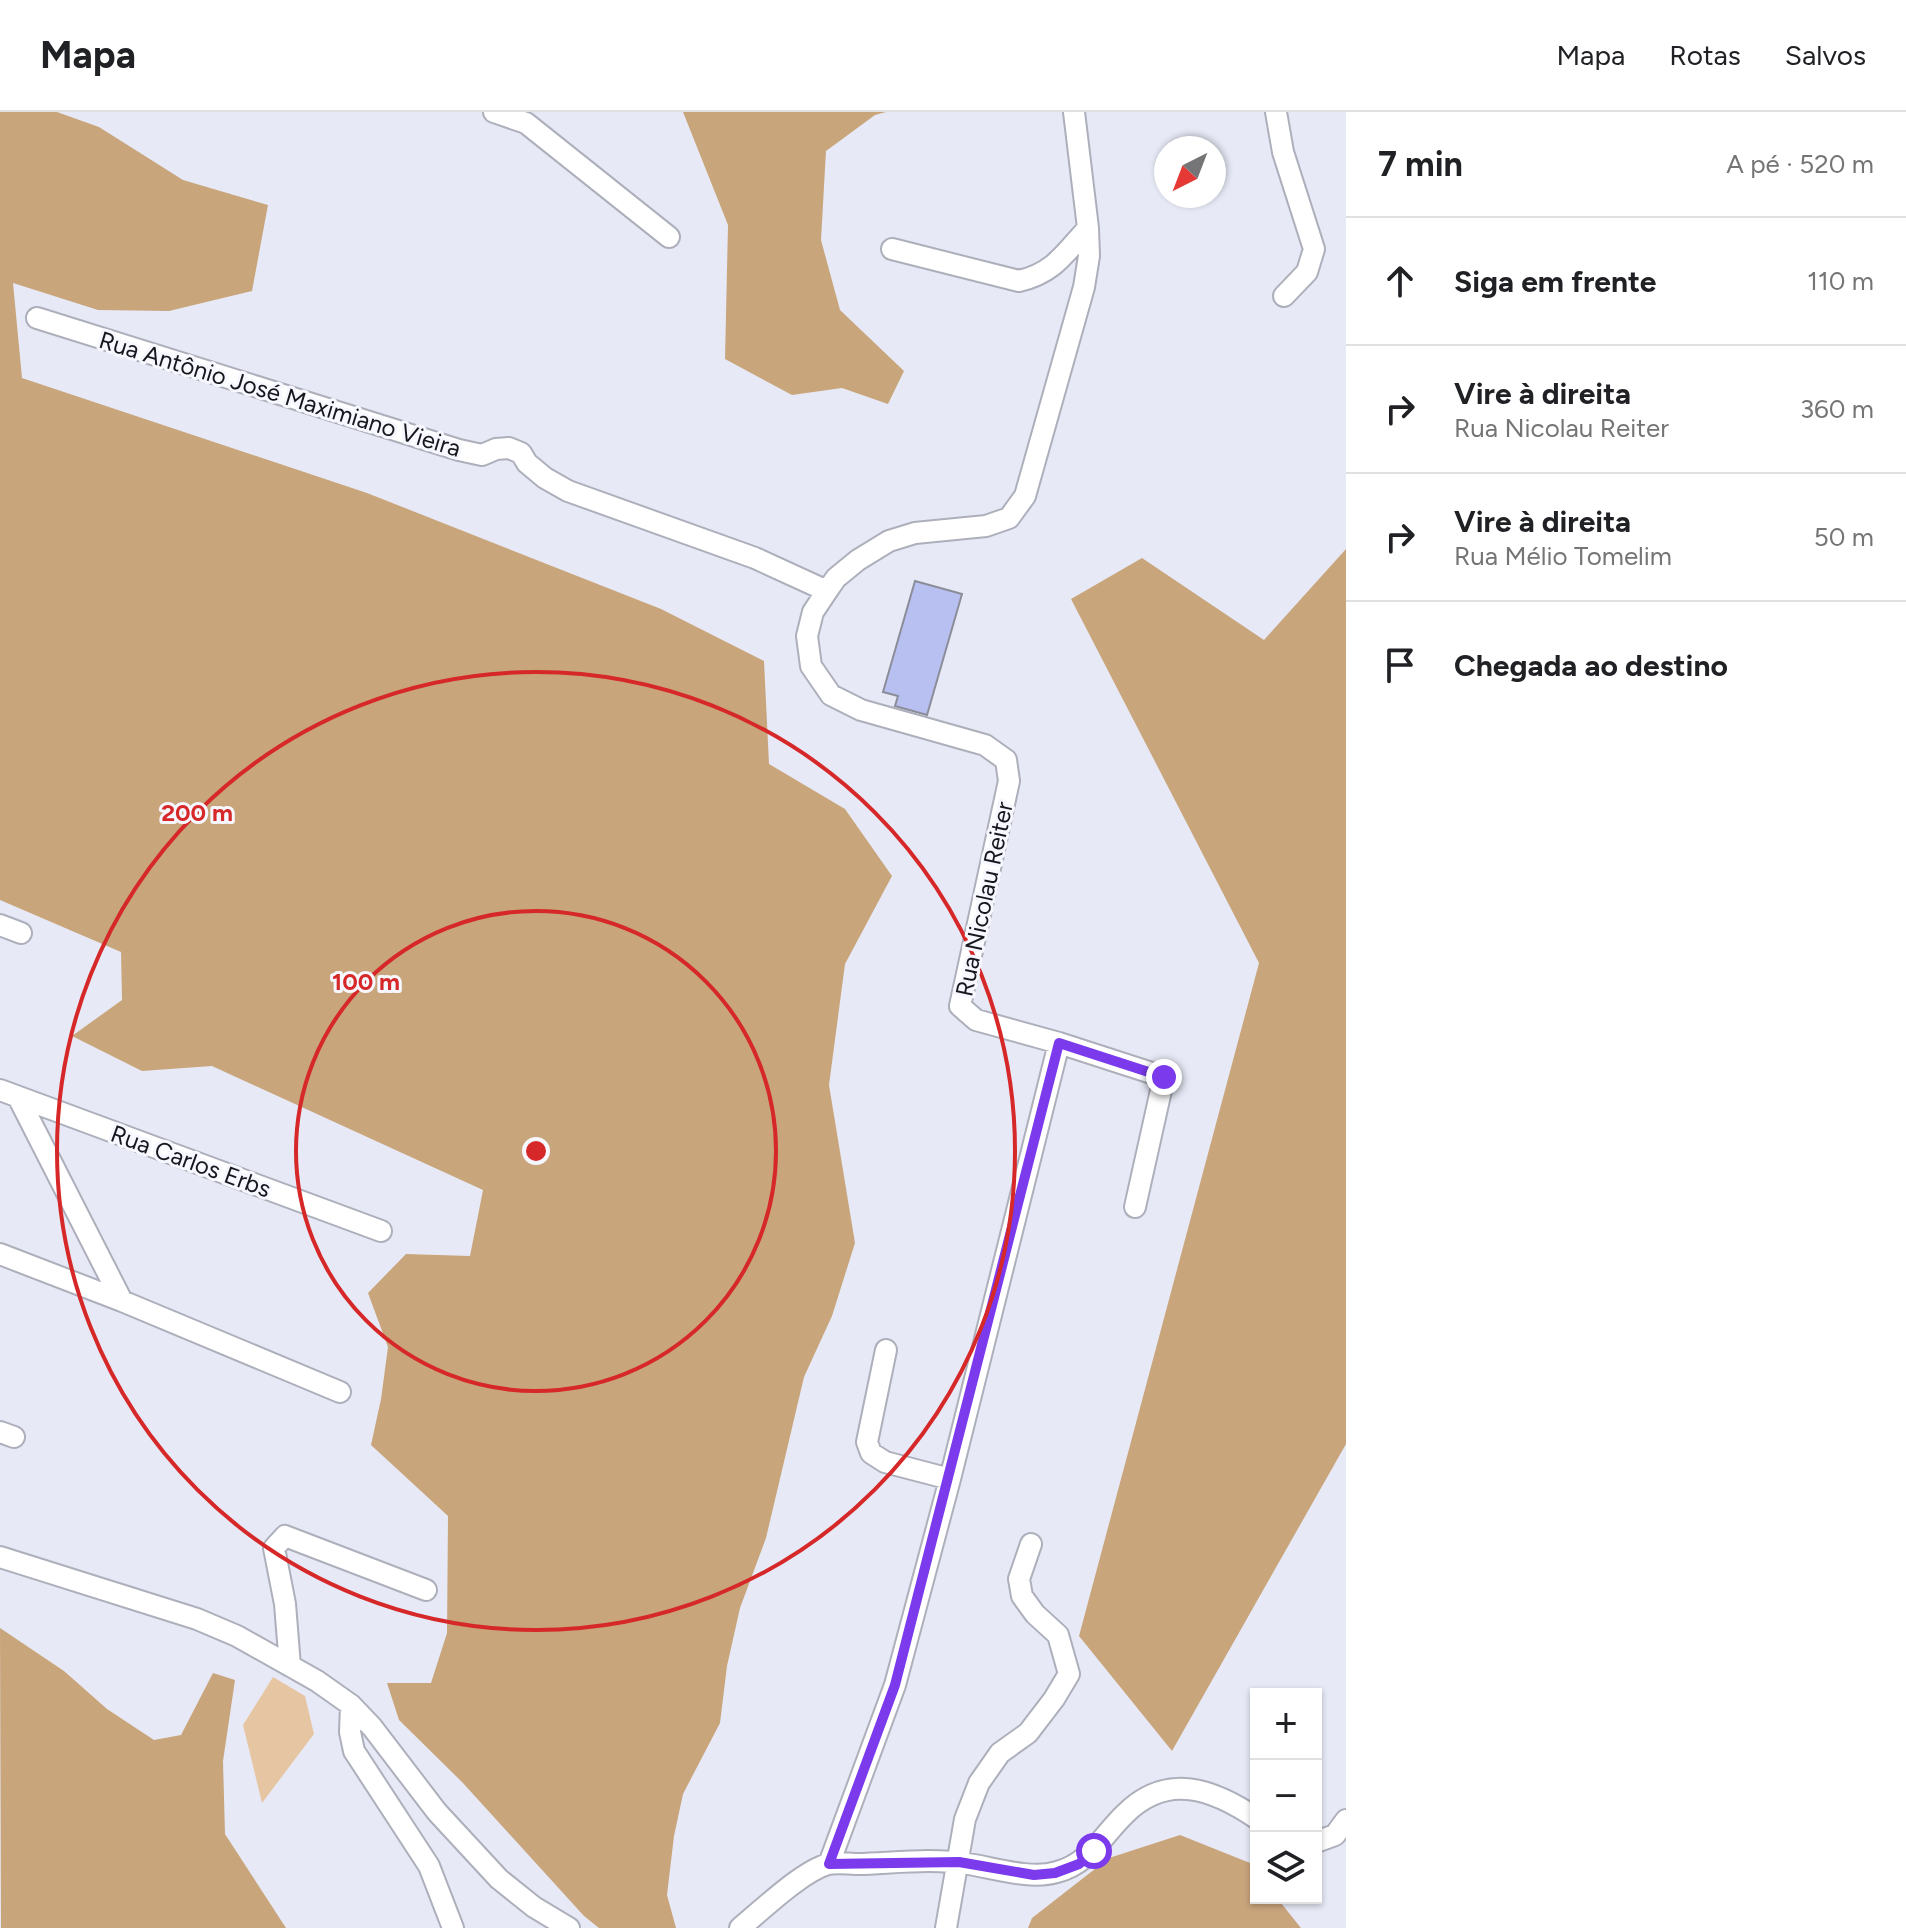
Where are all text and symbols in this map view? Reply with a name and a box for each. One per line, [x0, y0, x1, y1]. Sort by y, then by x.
text: Mapa [40, 32, 136, 78]
text: Mapa [1556, 38, 1625, 72]
text: Rotas [1669, 38, 1741, 72]
text: Salvos [1785, 38, 1866, 72]
north arrow [1154, 136, 1226, 208]
text: 7 min [1378, 144, 1463, 185]
text: A pé · 520 m [1726, 148, 1874, 180]
icon: ahead [1378, 259, 1422, 303]
text: Siga em frente [1454, 263, 1656, 300]
text: 110 m [1807, 265, 1874, 297]
street label: Rua Antônio José Maximiano Vieira [96, 325, 464, 463]
text: Vire à direita [1454, 375, 1631, 412]
icon: right [1378, 387, 1422, 431]
text: 360 m [1800, 393, 1874, 425]
text: Rua Nicolau Reiter [1454, 412, 1669, 444]
text: Vire à direita [1454, 503, 1631, 540]
icon: right [1378, 515, 1422, 559]
text: 50 m [1814, 521, 1874, 553]
text: Rua Mélio Tomelim [1454, 540, 1672, 572]
icon: arrive [1378, 643, 1422, 687]
text: Chegada ao destino [1454, 647, 1728, 684]
text: 200 m [161, 798, 233, 827]
street label: Rua Nicolau Reiter [949, 799, 1019, 999]
text: 100 m [332, 967, 400, 996]
route end [1146, 1059, 1182, 1095]
street label: Rua Carlos Erbs [107, 1119, 275, 1203]
centre of rings [522, 1137, 550, 1165]
map controls [1250, 1688, 1322, 1904]
button: + [1250, 1688, 1322, 1760]
button: − [1250, 1760, 1322, 1832]
button: layers [1250, 1832, 1322, 1904]
route start [1076, 1833, 1112, 1869]

